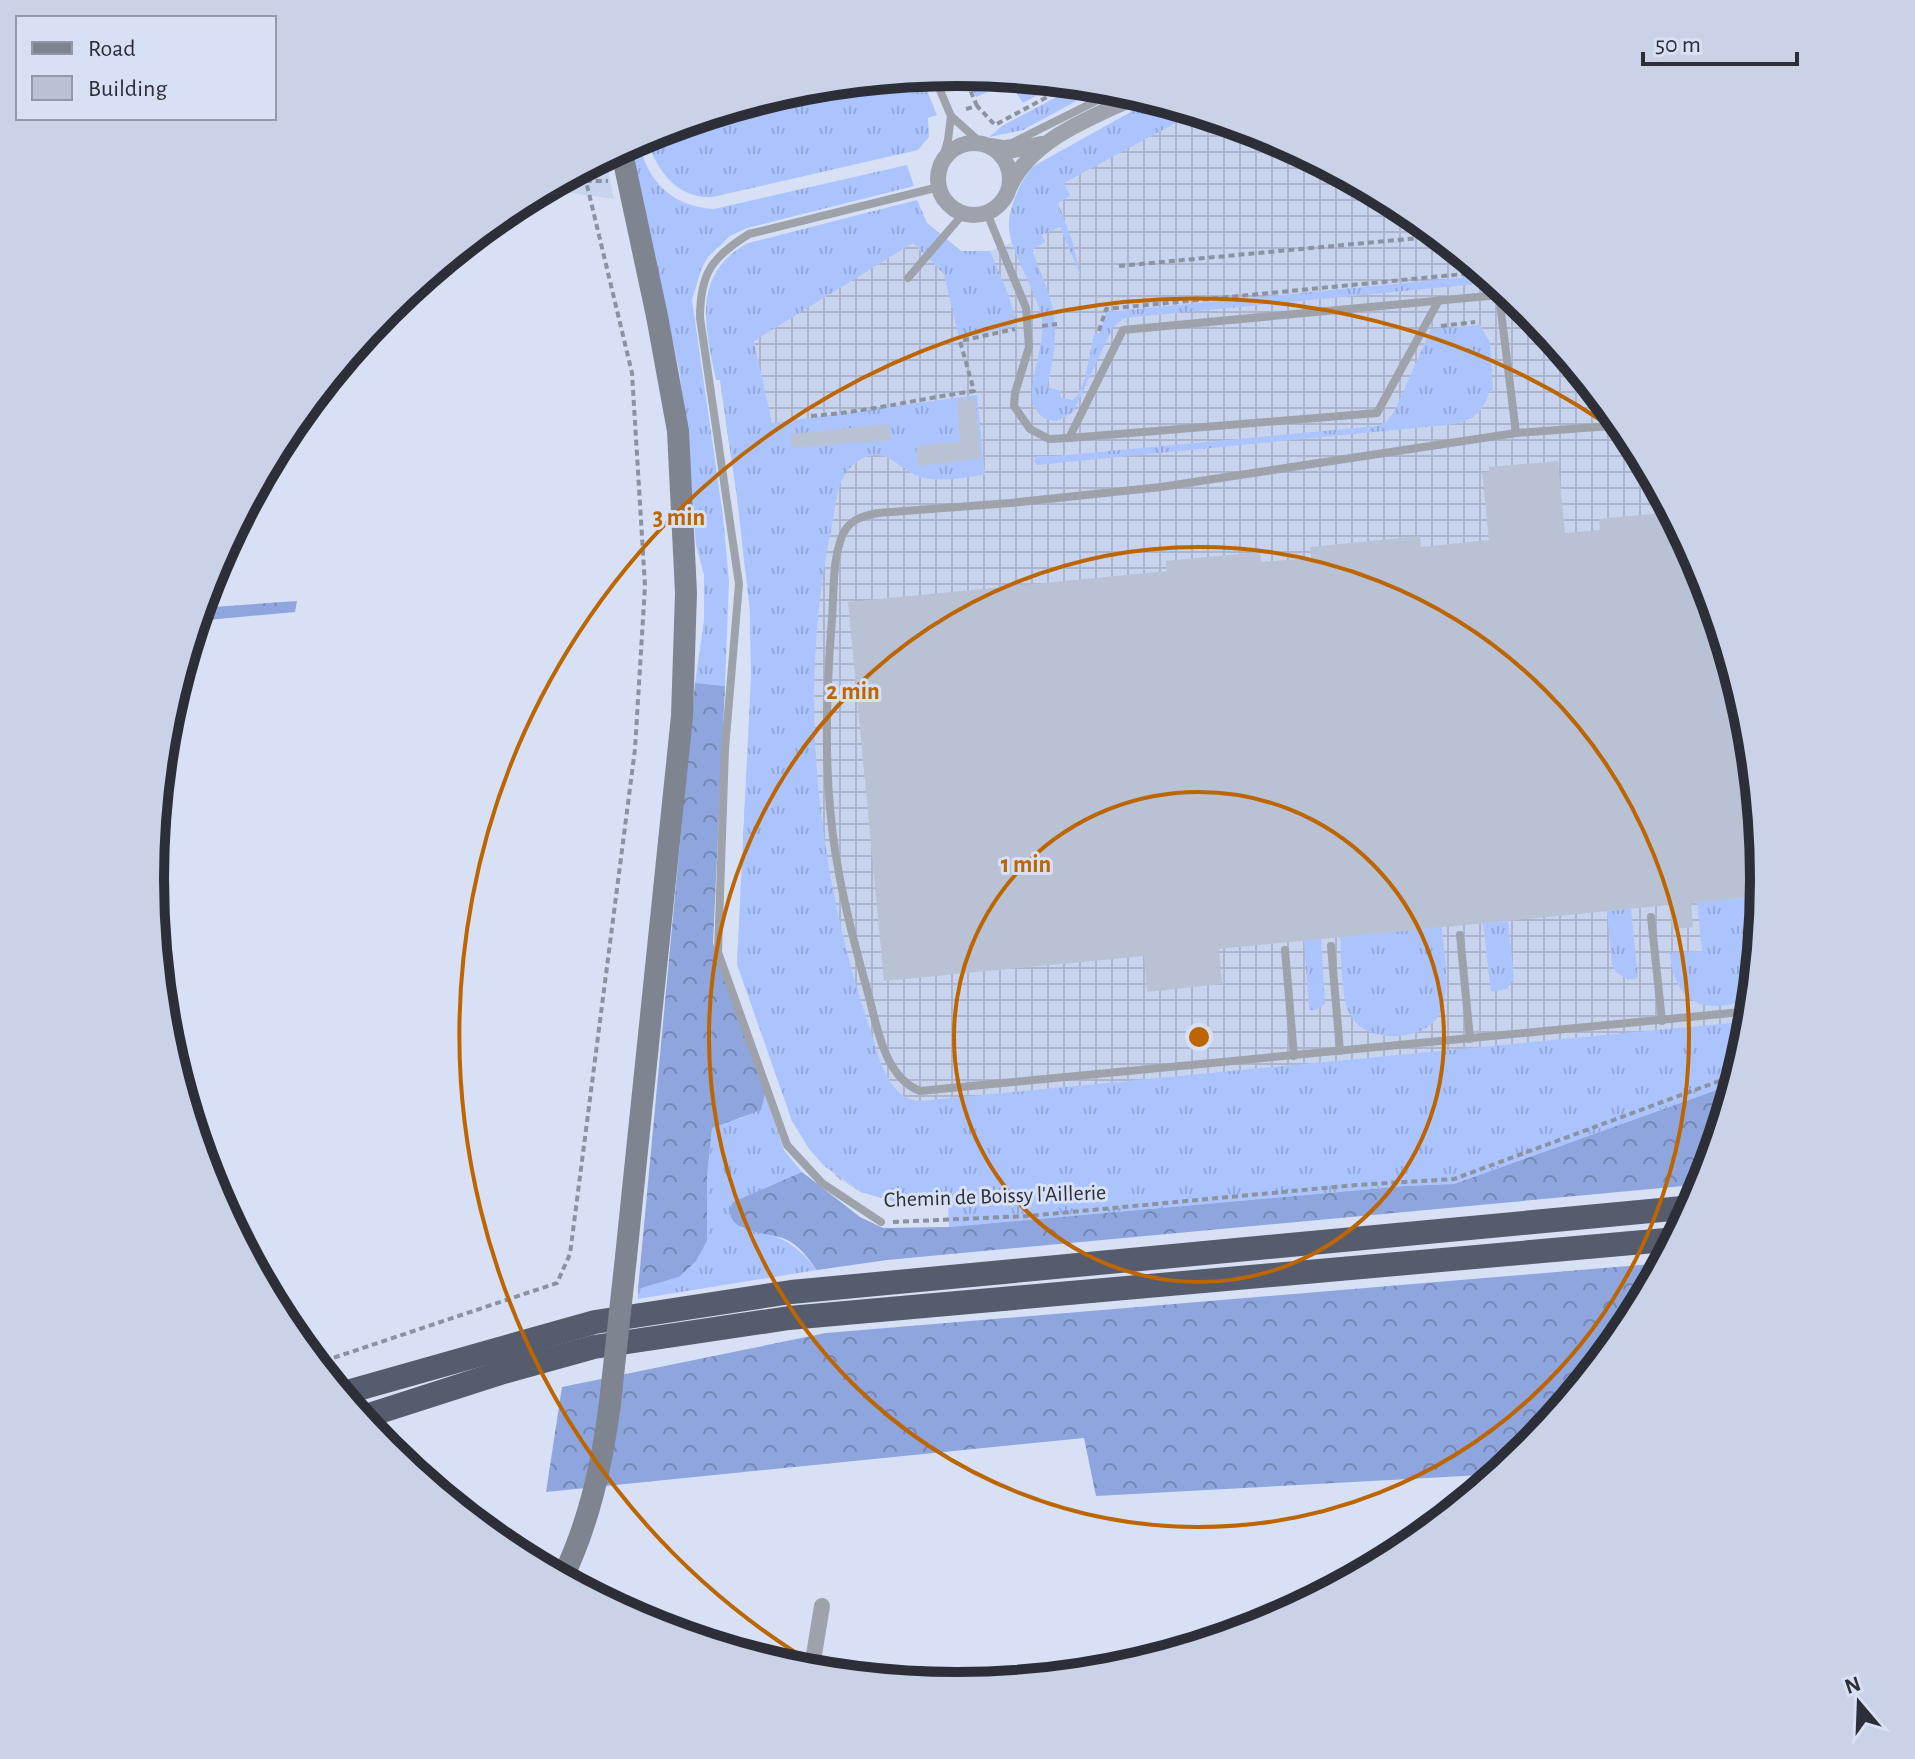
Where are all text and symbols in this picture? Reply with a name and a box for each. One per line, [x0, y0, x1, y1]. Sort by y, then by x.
legend [16, 16, 276, 120]
scale bar [1643, 16, 1797, 66]
text: 50 m [1655, 33, 1701, 57]
text: Road [88, 37, 136, 61]
text: Building [88, 77, 167, 101]
text: 3 min [653, 506, 705, 530]
text: 2 min [826, 680, 880, 704]
text: 1 min [1001, 853, 1051, 877]
centre of rings [1185, 1023, 1213, 1051]
street label: Chemin de Boissy l'Aillerie [883, 1181, 1107, 1211]
north arrow [1819, 1663, 1899, 1743]
text: N [1842, 1672, 1864, 1698]

